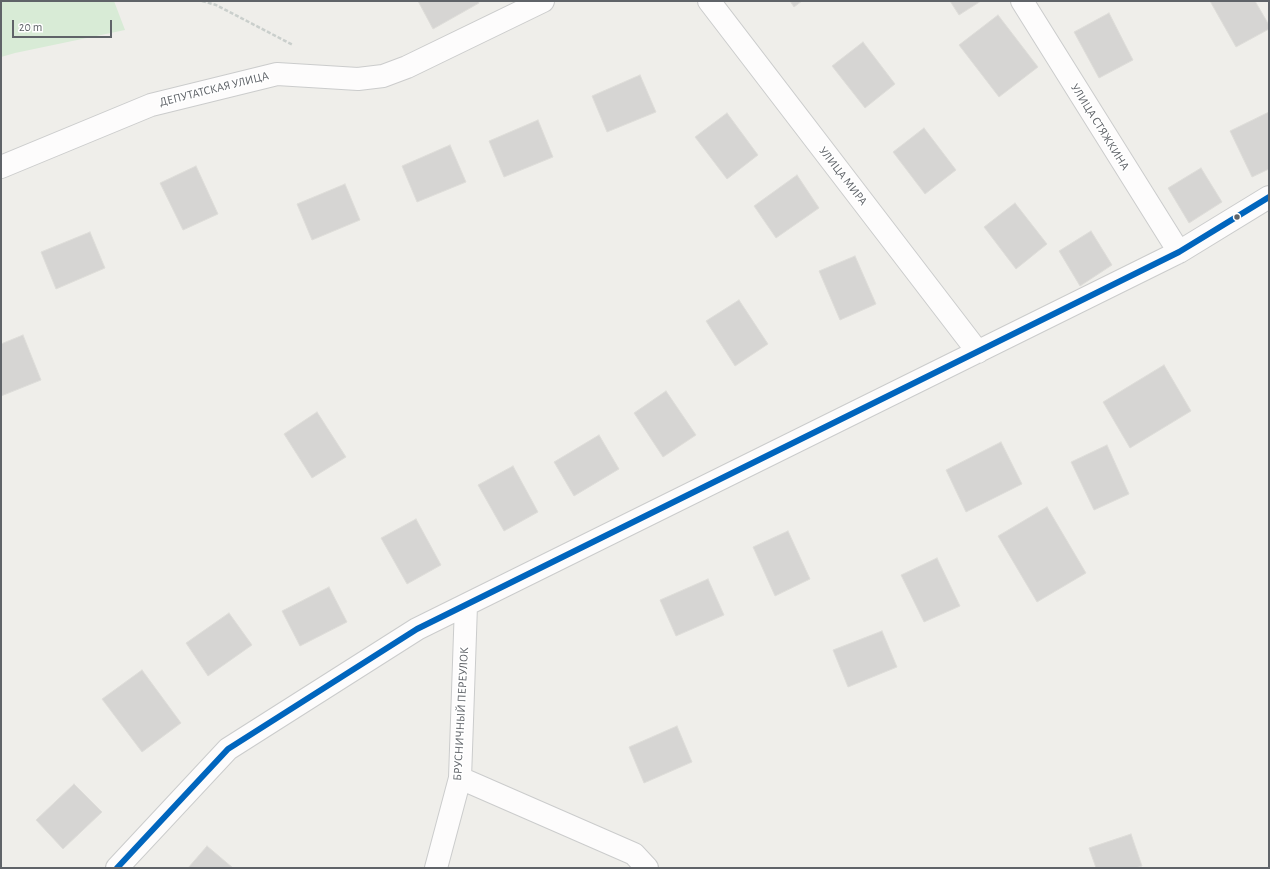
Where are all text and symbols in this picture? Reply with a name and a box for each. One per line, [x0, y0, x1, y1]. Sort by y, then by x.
scale bar [14, 12, 114, 38]
text: 20 m [19, 21, 42, 33]
street label: ДЕПУТАТСКАЯ УЛИЦА [158, 68, 270, 110]
street label: УЛИЦА СТЯЖКИНА [1068, 81, 1132, 173]
street label: УЛИЦА МИРА [816, 144, 870, 208]
unlabelled marker [1232, 212, 1242, 222]
street label: БРУСНИЧНЫЙ ПЕРЕУЛОК [450, 647, 472, 781]

